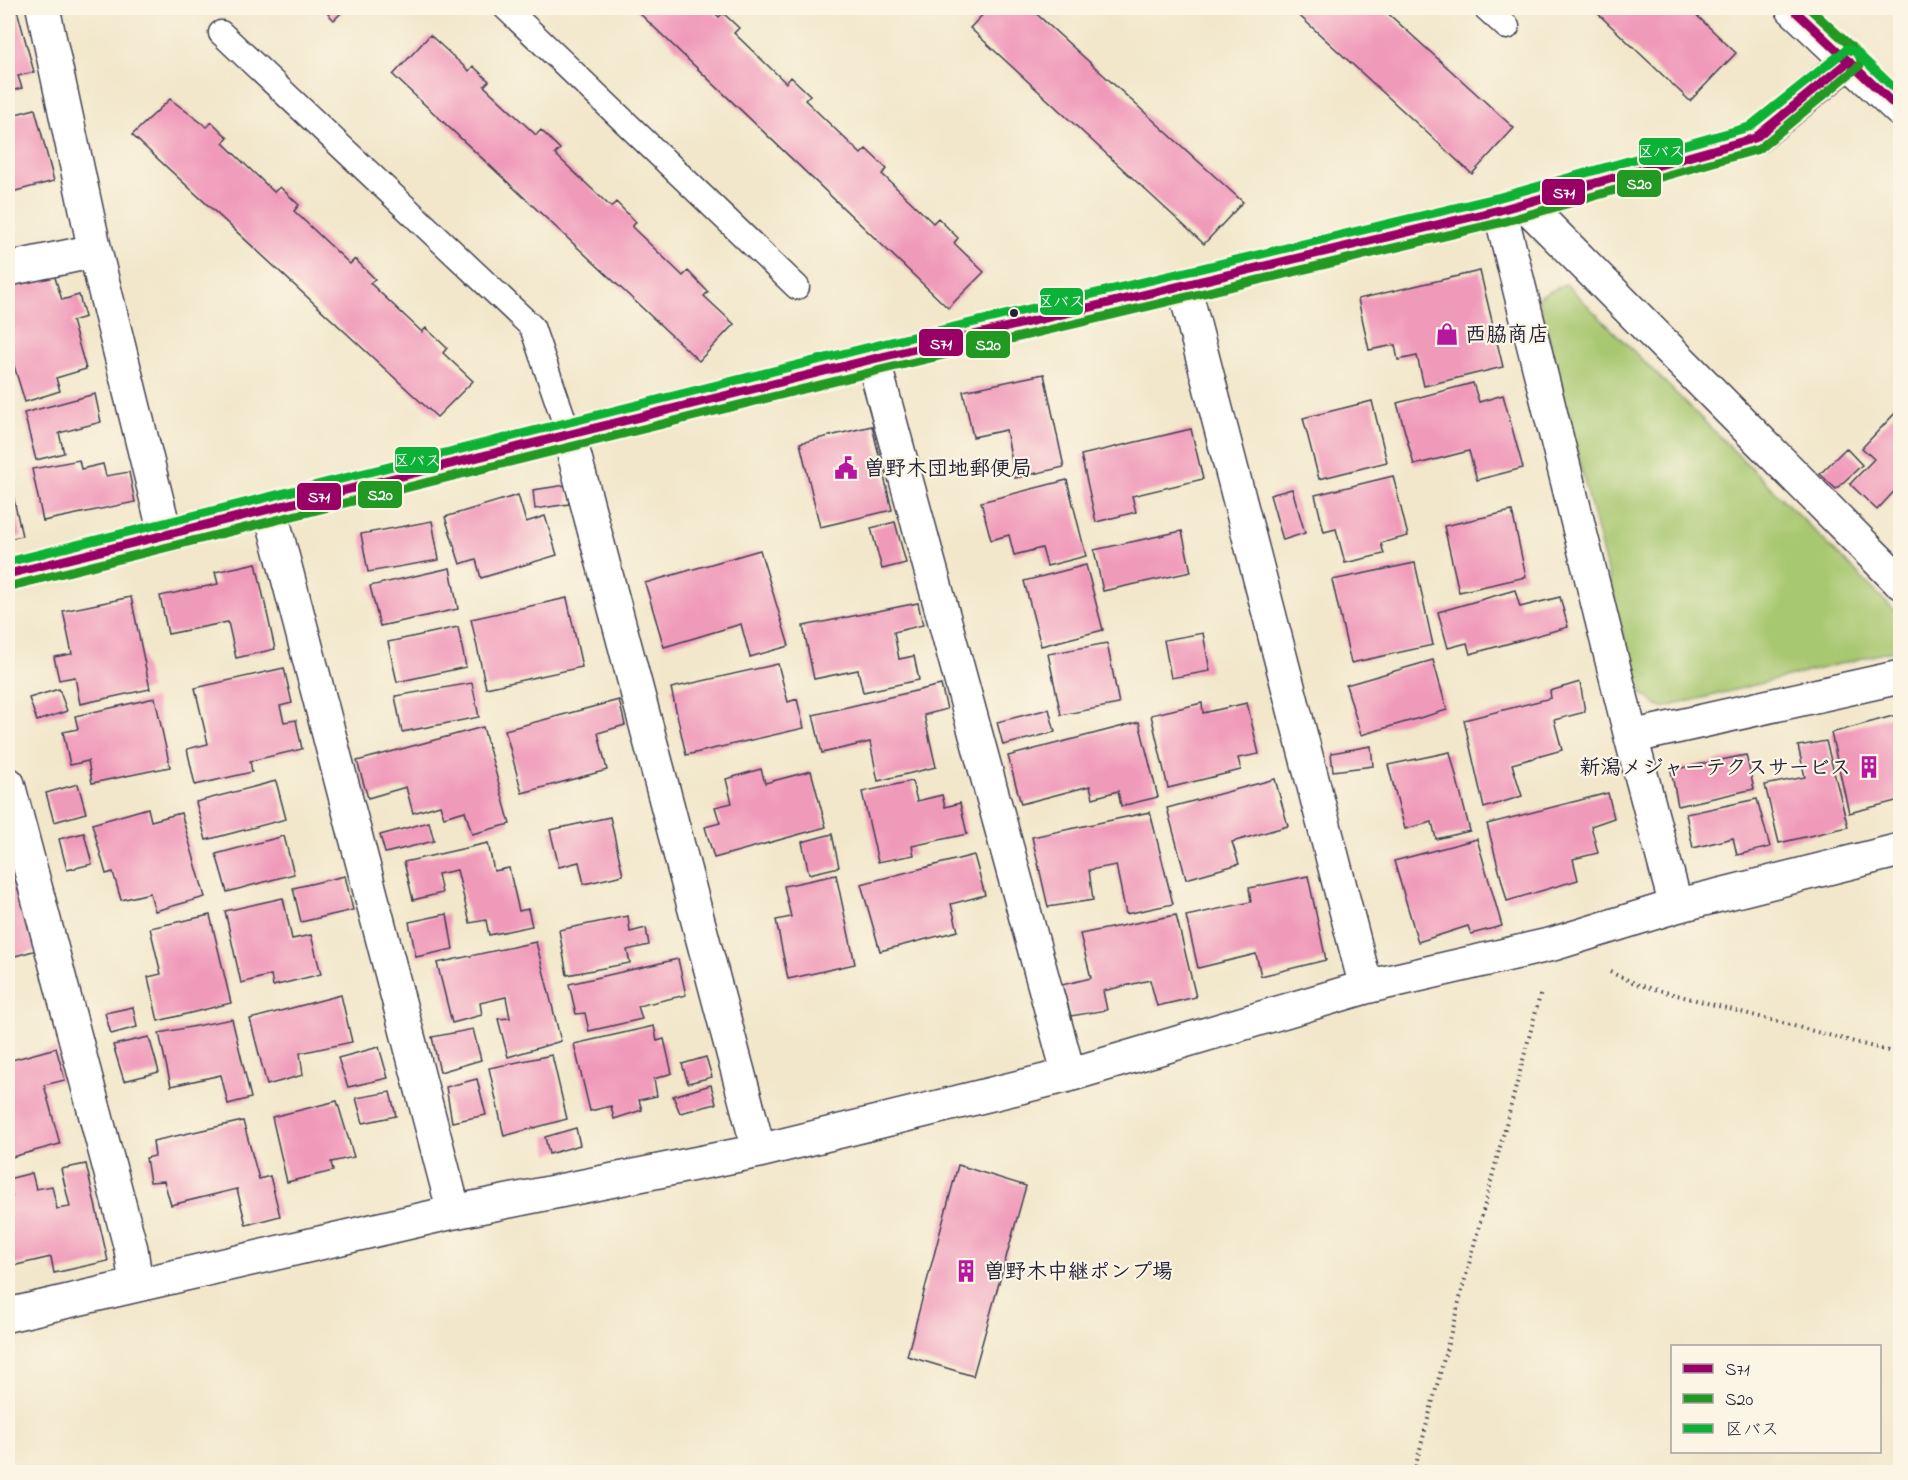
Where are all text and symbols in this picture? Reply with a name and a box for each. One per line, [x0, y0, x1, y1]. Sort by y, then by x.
line badge: 区バス [1638, 137, 1684, 166]
text: 区バス [1637, 141, 1685, 165]
line badge: S20 [1616, 169, 1662, 198]
text: S20 [1626, 173, 1652, 197]
line badge: S71 [1541, 178, 1586, 206]
text: S71 [1553, 182, 1576, 206]
line badge: 区バス [1039, 287, 1084, 316]
text: 区バス [1037, 291, 1085, 315]
unlabelled marker [1008, 307, 1020, 319]
shop icon: 西脇商店 [1434, 321, 1460, 347]
place label: 西脇商店 [1465, 321, 1549, 351]
line badge: S71 [918, 328, 964, 357]
line badge: S20 [965, 330, 1011, 359]
text: S71 [930, 333, 953, 357]
text: S20 [975, 334, 1001, 358]
line badge: 区バス [394, 446, 440, 474]
text: 区バス [393, 450, 441, 474]
public building icon: 曽野木団地郵便局 [833, 455, 859, 481]
place label: 曽野木団地郵便局 [864, 455, 1032, 485]
line badge: S20 [357, 480, 403, 509]
line badge: S71 [296, 482, 342, 511]
text: S20 [367, 484, 393, 508]
text: S71 [308, 486, 331, 510]
place label: 新潟メジャーテクスサービス [1579, 754, 1851, 784]
building icon: 新潟メジャーテクスサービス [1856, 754, 1882, 780]
building icon: 曽野木中継ポンプ場 [953, 1258, 979, 1284]
place label: 曽野木中継ポンプ場 [984, 1258, 1173, 1288]
legend [1671, 1345, 1881, 1453]
text: S71 [1725, 1358, 1750, 1384]
text: S20 [1725, 1388, 1754, 1414]
text: 区バス [1725, 1418, 1779, 1444]

